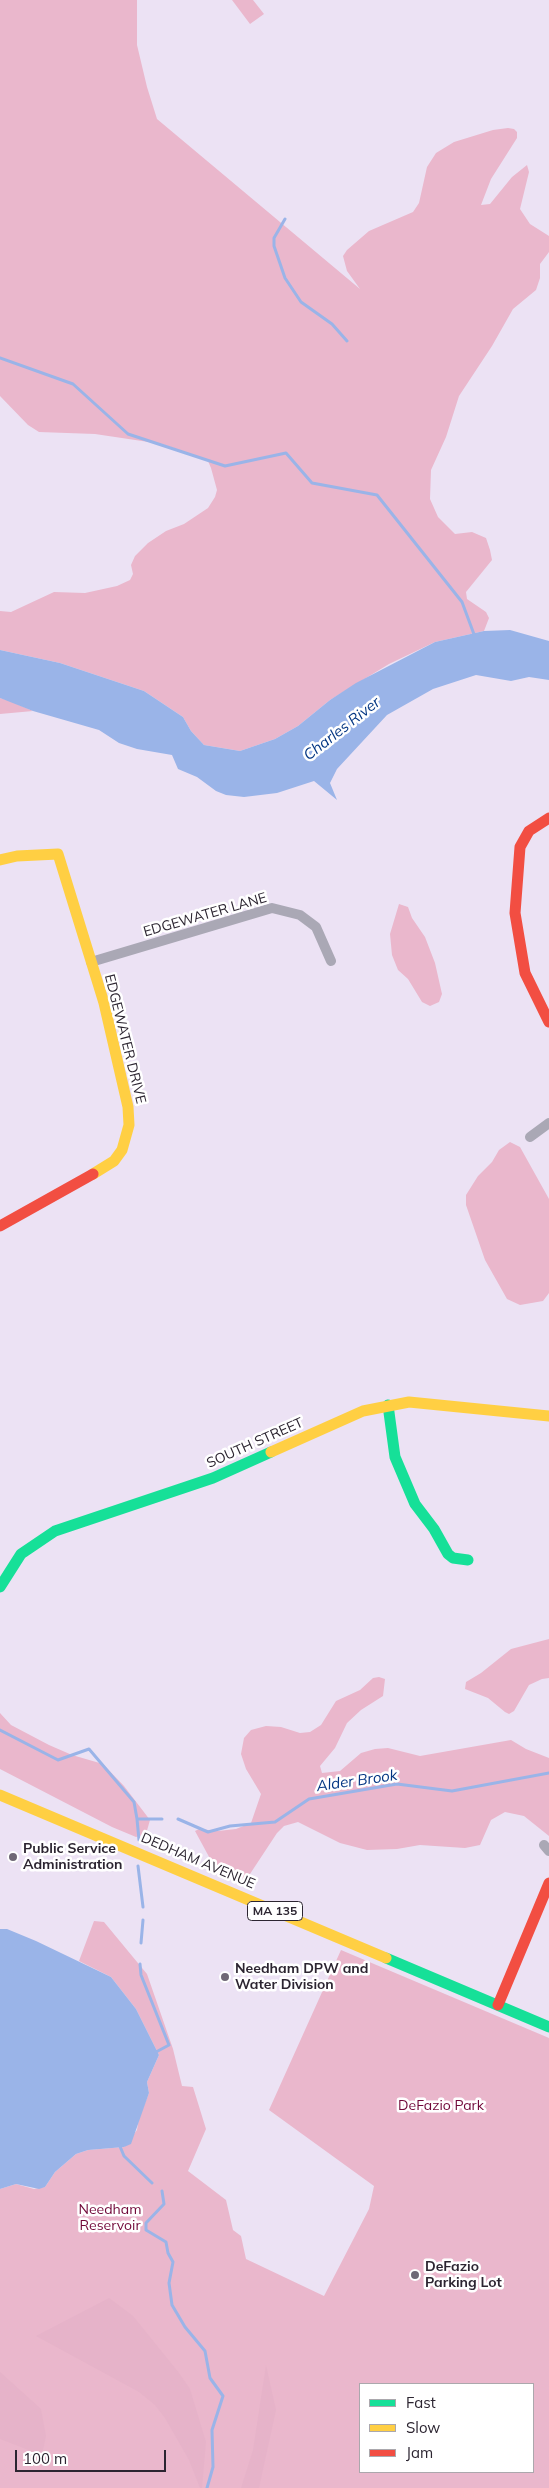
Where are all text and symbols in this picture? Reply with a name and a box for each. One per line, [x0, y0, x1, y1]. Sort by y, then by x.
water label: Charles River [300, 694, 384, 764]
street label: EDGEWATER LANE [141, 889, 269, 941]
street label: EDGEWATER DRIVE [101, 972, 149, 1106]
street label: SOUTH STREET [204, 1414, 306, 1472]
water label: Alder Brook [315, 1766, 399, 1796]
street label: DEDHAM AVENUE [138, 1829, 258, 1893]
place label: Public Service Administration [23, 1841, 122, 1874]
marker: Public Service Administration [7, 1851, 19, 1863]
road number: MA 135 [248, 1902, 302, 1920]
place label: Needham DPW and Water Division [235, 1961, 368, 1994]
marker: Needham DPW and Water Division [219, 1971, 231, 1983]
park label: DeFazio Park [398, 2098, 484, 2114]
park label: Needham Reservoir [79, 2202, 141, 2234]
place label: DeFazio Parking Lot [425, 2259, 502, 2292]
marker: DeFazio Parking Lot [409, 2269, 421, 2281]
legend [359, 2383, 534, 2473]
text: Fast [406, 2393, 436, 2412]
text: Slow [406, 2418, 440, 2437]
scale bar [18, 2440, 169, 2472]
text: Jam [406, 2443, 433, 2462]
text: 100 m [23, 2449, 67, 2468]

